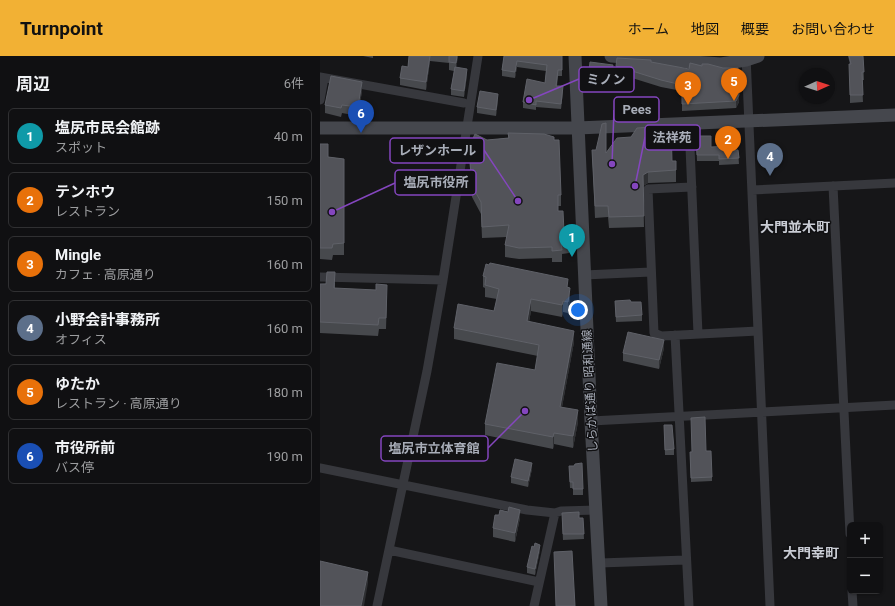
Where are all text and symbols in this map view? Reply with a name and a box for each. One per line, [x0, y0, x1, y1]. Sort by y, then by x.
text: Turnpoint [20, 17, 103, 40]
text: ホーム [627, 21, 669, 37]
text: 地図 [691, 21, 719, 37]
text: 概要 [741, 21, 769, 37]
text: お問い合わせ [791, 21, 875, 37]
callout: ミノン [579, 67, 634, 92]
pin: 5 [721, 68, 747, 101]
north arrow [799, 68, 835, 104]
text: ミノン [586, 72, 626, 87]
pin: 3 [675, 72, 701, 105]
text: 周辺 [16, 74, 50, 94]
text: 6件 [284, 76, 304, 91]
callout: Pees [614, 97, 659, 122]
pin: 6 [348, 100, 374, 133]
text: Pees [622, 102, 652, 117]
text: 塩尻市民会館跡 [55, 119, 160, 137]
callout: 法祥苑 [645, 125, 700, 150]
pin: 2 [715, 126, 741, 159]
text: 1 [26, 129, 34, 144]
text: 40 m [274, 129, 303, 144]
text: 法祥苑 [652, 130, 692, 145]
callout: レザンホール [390, 138, 484, 163]
text: スポット [55, 140, 107, 155]
text: レザンホール [398, 143, 476, 158]
pin: 4 [757, 143, 783, 176]
callout: 塩尻市役所 [395, 170, 476, 195]
text: 塩尻市役所 [403, 175, 469, 190]
text: テンホウ [55, 183, 115, 201]
text: 2 [26, 193, 34, 208]
text: 150 m [266, 193, 303, 208]
text: レストラン [55, 204, 120, 219]
district label: 大門並木町 [760, 219, 830, 235]
pin: 1 [559, 224, 585, 257]
text: Mingle [55, 246, 101, 264]
text: 3 [26, 257, 34, 272]
text: 160 m [266, 257, 303, 272]
text: カフェ · 高原通り [55, 267, 156, 282]
your location [568, 300, 588, 320]
text: 小野会計事務所 [55, 311, 160, 329]
text: 4 [26, 321, 34, 336]
text: 160 m [266, 321, 303, 336]
street label: しらかば通り 昭和通線 [580, 329, 600, 453]
text: オフィス [55, 332, 107, 347]
text: ゆたか [55, 375, 100, 393]
text: 5 [26, 385, 34, 400]
text: 180 m [266, 385, 303, 400]
text: レストラン · 高原通り [55, 396, 182, 411]
callout: 塩尻市立体育館 [381, 436, 488, 461]
text: 市役所前 [55, 439, 115, 457]
text: 塩尻市立体育館 [388, 441, 480, 456]
text: 6 [26, 449, 34, 464]
text: 190 m [266, 449, 303, 464]
text: バス停 [55, 460, 94, 475]
map controls [847, 522, 883, 594]
button: + [847, 522, 883, 558]
district label: 大門幸町 [783, 545, 839, 561]
button: − [847, 558, 883, 594]

